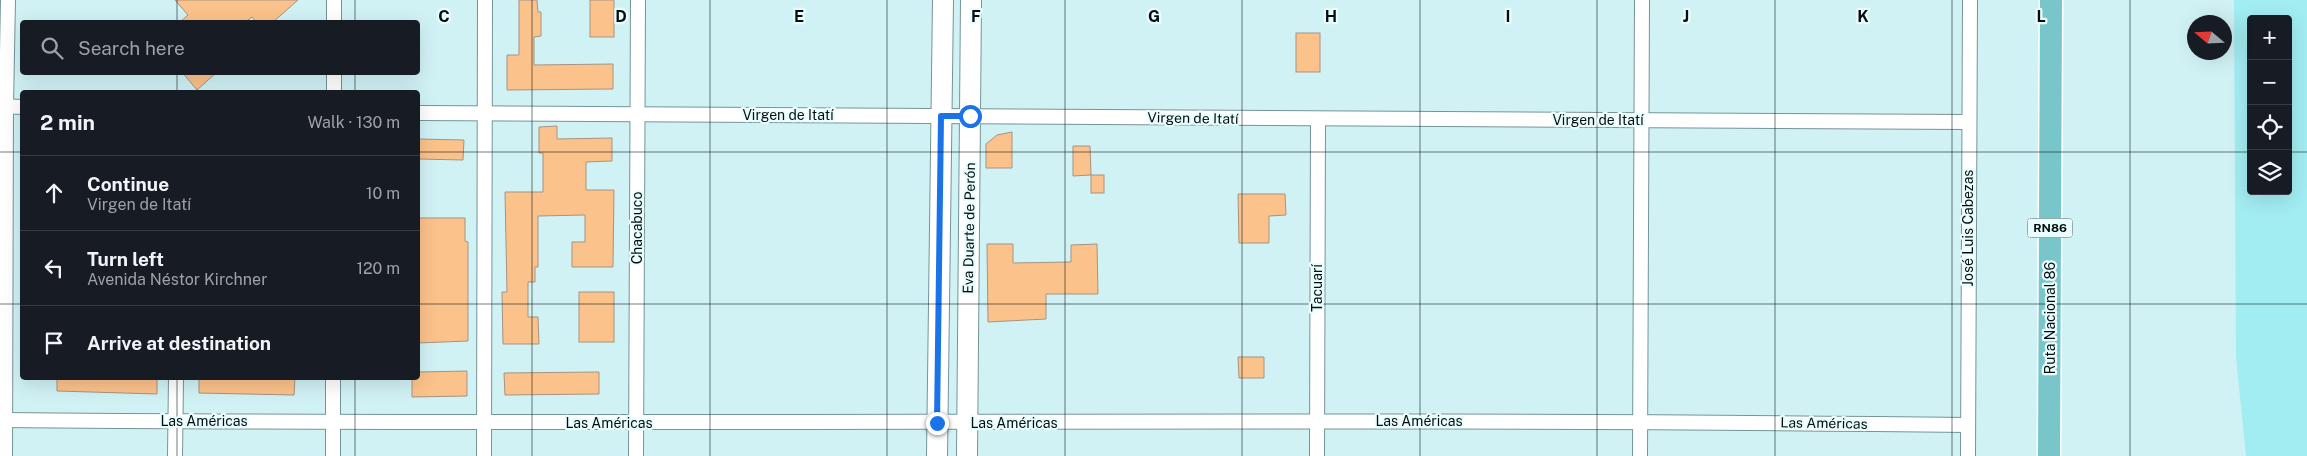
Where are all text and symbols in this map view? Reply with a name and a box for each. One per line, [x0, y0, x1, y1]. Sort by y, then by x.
text: C [438, 7, 450, 26]
text: D [615, 7, 627, 26]
text: E [794, 7, 804, 26]
text: F [971, 7, 981, 26]
text: G [1148, 7, 1160, 26]
text: H [1325, 7, 1337, 26]
text: I [1506, 7, 1510, 26]
text: J [1683, 7, 1689, 26]
text: K [1857, 7, 1869, 26]
text: L [2036, 7, 2046, 26]
north arrow [2187, 15, 2232, 60]
map controls [2247, 15, 2292, 195]
button: + [2247, 15, 2292, 60]
search box [20, 20, 420, 75]
icon: search [38, 34, 66, 62]
text: Search here [78, 37, 185, 59]
button: − [2247, 60, 2292, 105]
route start [959, 105, 982, 128]
button: locate [2247, 105, 2292, 150]
street label: Virgen de Itatí [742, 107, 834, 123]
street label: Virgen de Itatí [1147, 109, 1239, 127]
text: 2 min [40, 110, 95, 135]
street label: Virgen de Itatí [1552, 112, 1644, 128]
text: Walk · 130 m [307, 113, 400, 132]
button: layers [2247, 150, 2292, 195]
street label: Eva Duarte de Perón [960, 162, 978, 294]
street label: José Luis Cabezas [1960, 170, 1976, 286]
text: Continue [87, 173, 169, 195]
icon: ahead [40, 179, 68, 207]
text: 10 m [366, 184, 400, 203]
street label: Chacabuco [629, 192, 645, 264]
text: Virgen de Itatí [87, 195, 191, 214]
road number: RN86 [2028, 218, 2072, 238]
text: Turn left [87, 248, 164, 270]
icon: left [40, 254, 68, 282]
text: 120 m [356, 259, 400, 278]
street label: Ruta Nacional 86 [2042, 262, 2058, 374]
street label: Tacuarí [1309, 264, 1325, 312]
text: Avenida Néstor Kirchner [87, 270, 267, 289]
icon: arrive [40, 329, 68, 357]
text: Arrive at destination [87, 332, 271, 354]
route end [926, 412, 949, 435]
street label: Las Américas [160, 413, 248, 429]
street label: Las Américas [1375, 413, 1463, 429]
street label: Las Américas [1780, 414, 1868, 432]
street label: Las Américas [565, 415, 653, 431]
street label: Las Américas [970, 415, 1058, 431]

